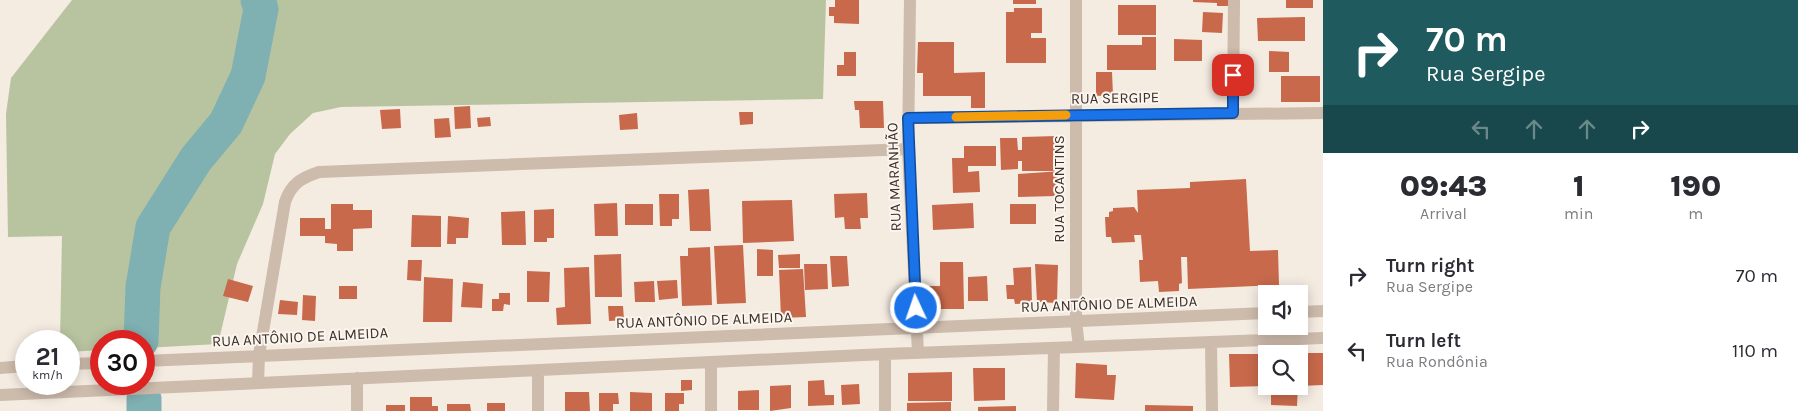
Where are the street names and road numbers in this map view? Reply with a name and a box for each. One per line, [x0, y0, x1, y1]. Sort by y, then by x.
street label: RUA SERGIPE [1071, 88, 1159, 108]
street label: RUA MARANHÃO [883, 122, 905, 232]
street label: RUA TOCANTINS [1050, 135, 1068, 243]
street label: RUA ANTÔNIO DE ALMEIDA [1021, 292, 1198, 316]
street label: RUA ANTÔNIO DE ALMEIDA [616, 308, 793, 332]
street label: RUA ANTÔNIO DE ALMEIDA [211, 323, 389, 351]

